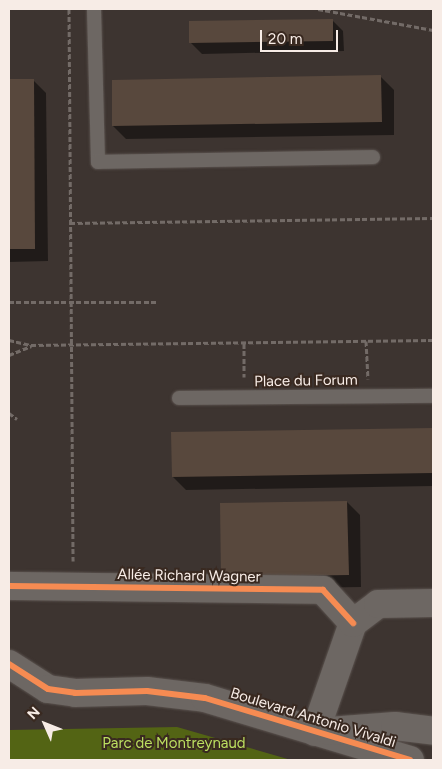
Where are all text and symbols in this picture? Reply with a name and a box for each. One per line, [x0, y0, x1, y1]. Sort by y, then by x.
scale bar [262, 20, 340, 52]
text: 20 m [268, 30, 302, 48]
street label: Place du Forum [254, 371, 358, 391]
street label: Allée Richard Wagner [117, 566, 261, 586]
street label: Boulevard Antonio Vivaldi [228, 684, 398, 752]
north arrow [20, 699, 70, 749]
text: N [24, 703, 44, 723]
park label: Parc de Montreynaud [102, 735, 246, 753]

